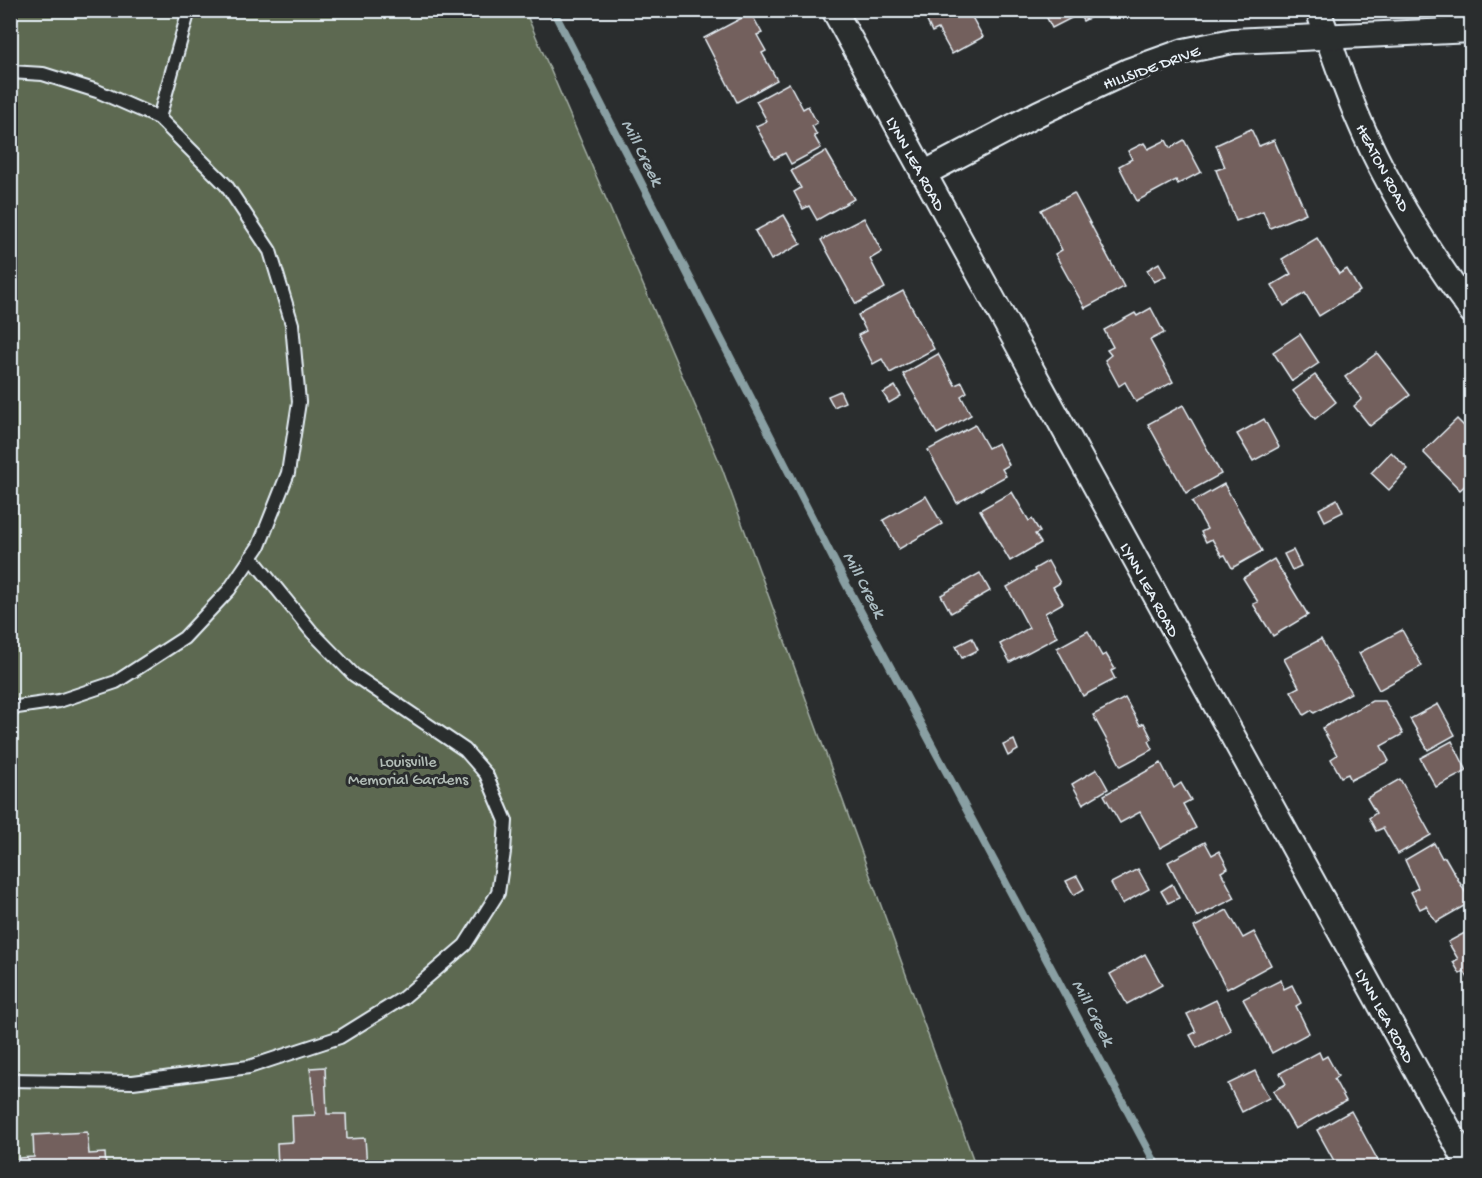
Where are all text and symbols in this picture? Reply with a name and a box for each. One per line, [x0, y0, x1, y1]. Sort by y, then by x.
street label: HILLSIDE DRIVE [1101, 43, 1204, 96]
street label: LYNN LEA ROAD [880, 114, 948, 216]
water label: Mill Creek [615, 117, 667, 191]
street label: HEATON ROAD [1350, 122, 1412, 216]
street label: LYNN LEA ROAD [1114, 540, 1182, 642]
water label: Mill Creek [837, 549, 890, 623]
park label: Louisville Memorial Gardens [348, 754, 469, 791]
street label: LYNN LEA ROAD [1349, 966, 1417, 1068]
water label: Mill Creek [1066, 977, 1119, 1051]

